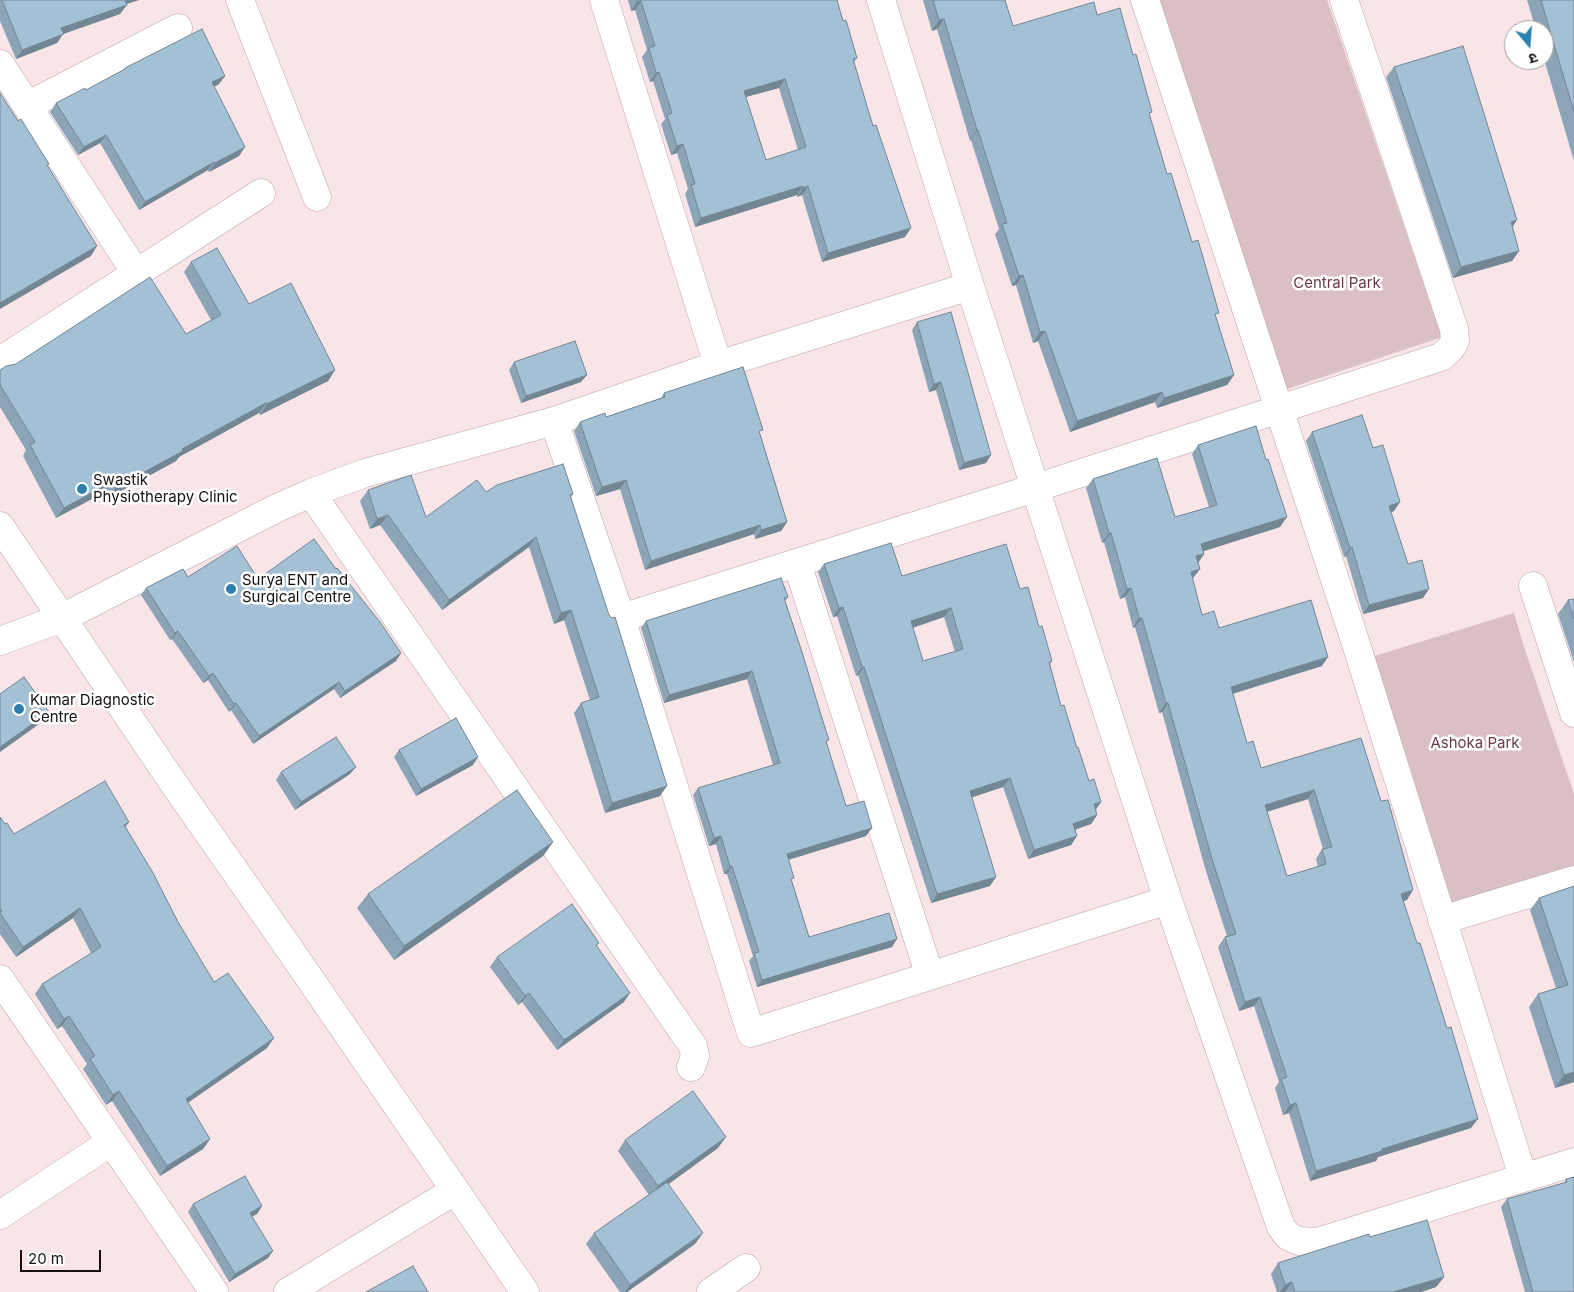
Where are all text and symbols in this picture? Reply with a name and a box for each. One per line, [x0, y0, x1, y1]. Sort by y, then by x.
north arrow [1504, 20, 1554, 70]
text: उ [1527, 49, 1540, 68]
park label: Central Park [1293, 274, 1381, 292]
place label: Swastik Physiotherapy Clinic [93, 471, 238, 506]
marker: Swastik Physiotherapy Clinic [75, 482, 89, 496]
place label: Surya ENT and Surgical Centre [242, 571, 351, 606]
marker: Surya ENT and Surgical Centre [224, 582, 238, 596]
place label: Kumar Diagnostic Centre [30, 691, 155, 726]
marker: Kumar Diagnostic Centre [12, 702, 26, 716]
park label: Ashoka Park [1430, 734, 1520, 752]
scale bar [22, 1240, 104, 1272]
text: 20 m [28, 1249, 64, 1268]

